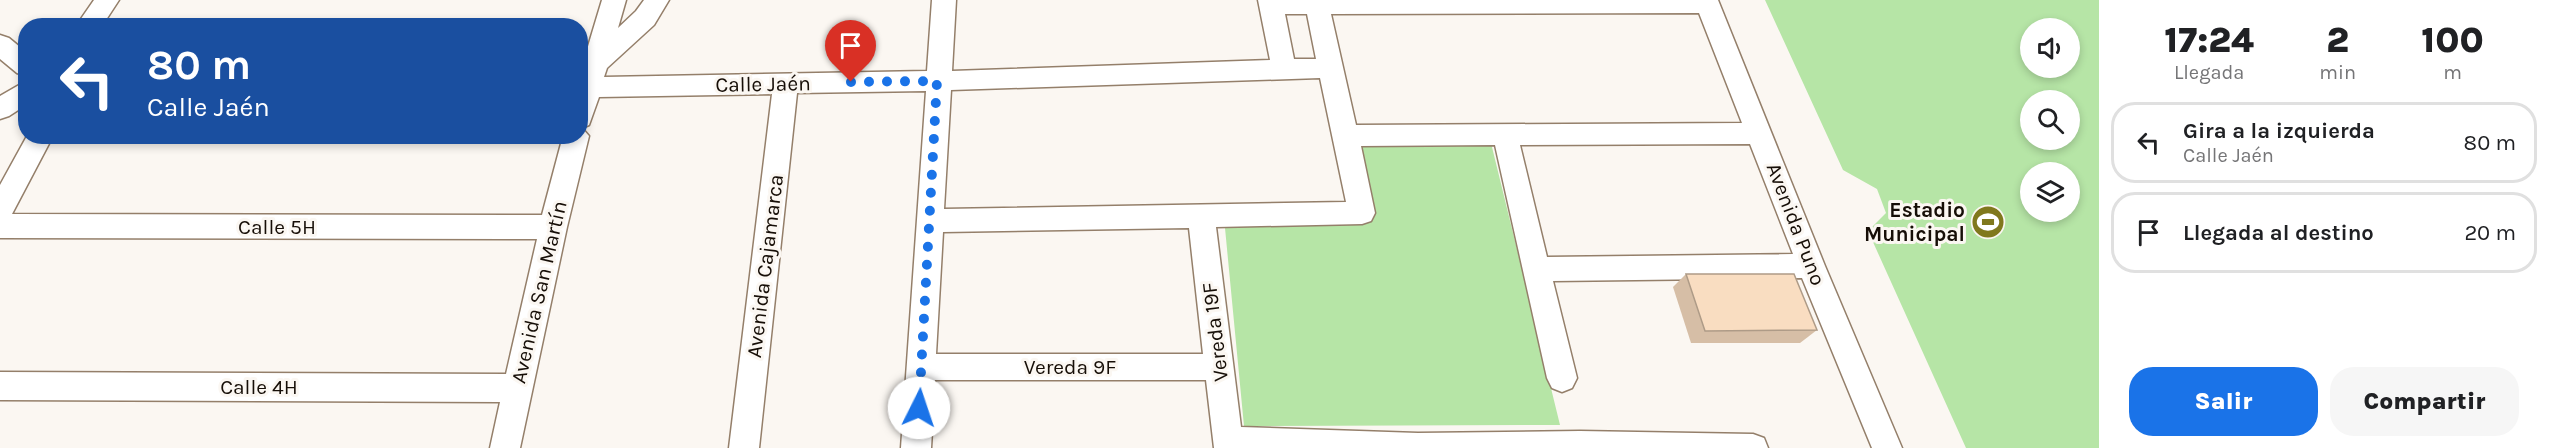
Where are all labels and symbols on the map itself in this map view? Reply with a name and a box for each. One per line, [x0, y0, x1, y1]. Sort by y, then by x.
pin [825, 20, 876, 82]
street label: Calle Jaén [715, 71, 811, 97]
street label: Avenida Puno [1762, 159, 1830, 289]
street label: Avenida Cajamarca [742, 173, 788, 359]
street label: Avenida San Martín [506, 198, 572, 386]
place label: Estadio Municipal [1864, 198, 1965, 246]
sports icon: Estadio Municipal [1970, 204, 2006, 240]
street label: Calle 5H [238, 215, 316, 239]
street label: Vereda 19F [1197, 281, 1233, 383]
street label: Vereda 9F [1024, 355, 1116, 379]
street label: Calle 4H [220, 375, 298, 399]
position arrow [887, 376, 951, 440]

